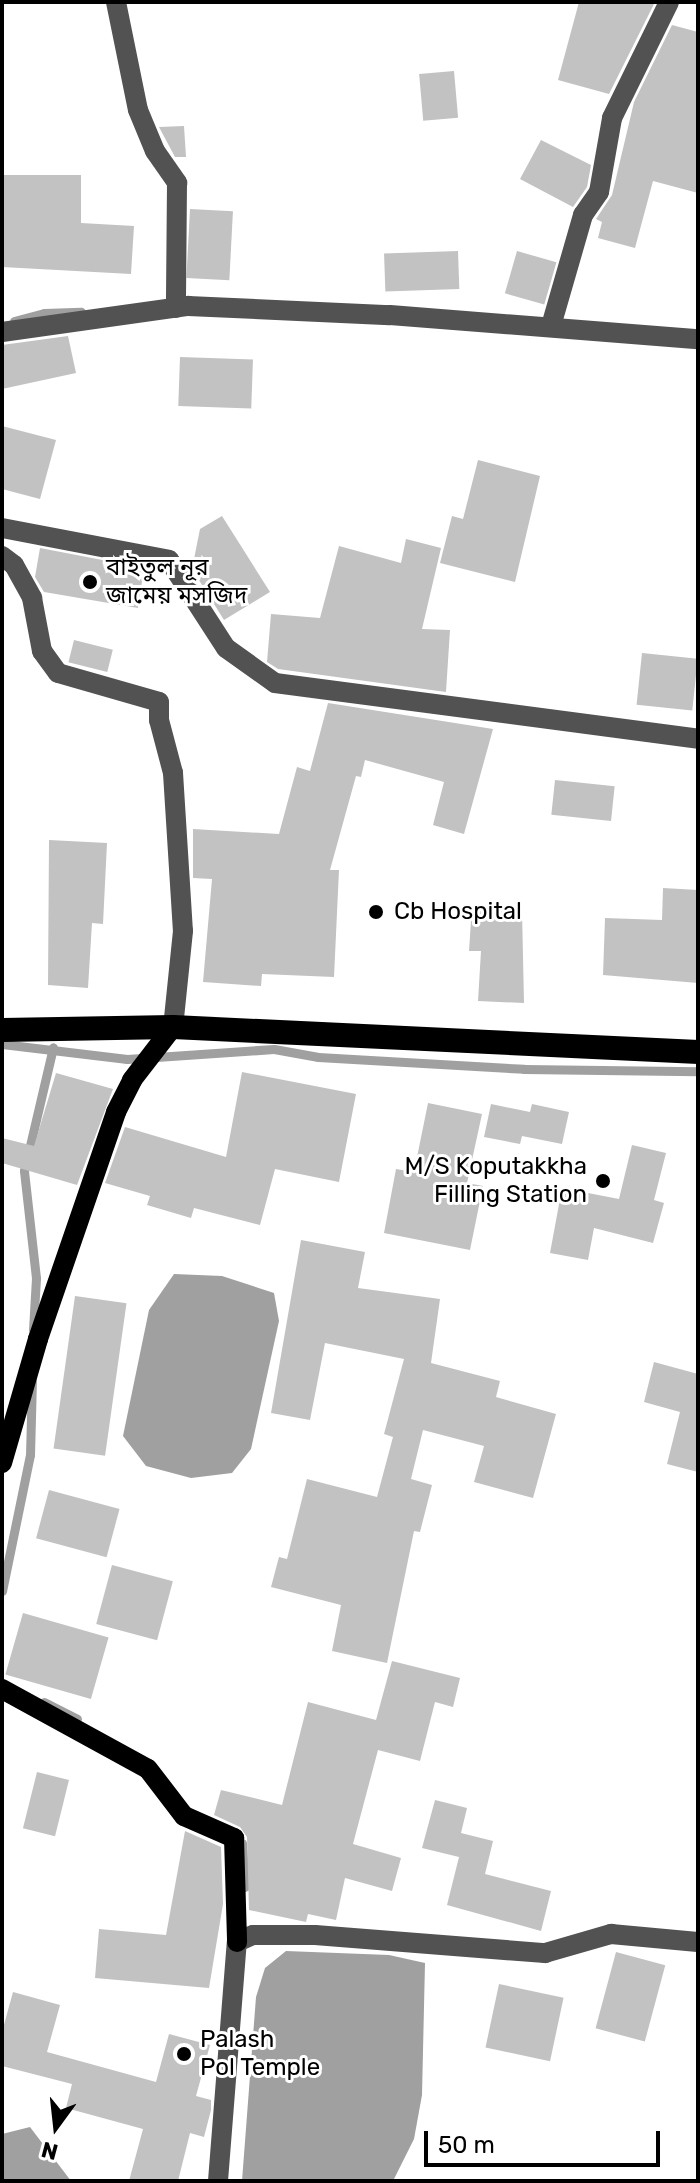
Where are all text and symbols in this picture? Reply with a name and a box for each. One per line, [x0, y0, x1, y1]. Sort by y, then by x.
place label: বাইতুল নূর জামেয় মসজিদ [106, 554, 247, 610]
marker: বাইতুল নূর জামেয় মসজিদ [81, 573, 99, 591]
place label: Cb Hospital [394, 898, 522, 926]
marker: Cb Hospital [365, 901, 387, 923]
place label: M/S Koputakkha Filling Station [404, 1153, 587, 1209]
marker: M/S Koputakkha Filling Station [594, 1172, 612, 1190]
place label: Palash Pol Temple [200, 2026, 321, 2082]
marker: Palash Pol Temple [175, 2045, 193, 2063]
north arrow [16, 2087, 96, 2167]
scale bar [428, 2115, 664, 2165]
text: 50 m [438, 2131, 495, 2159]
text: N [39, 2136, 61, 2166]

